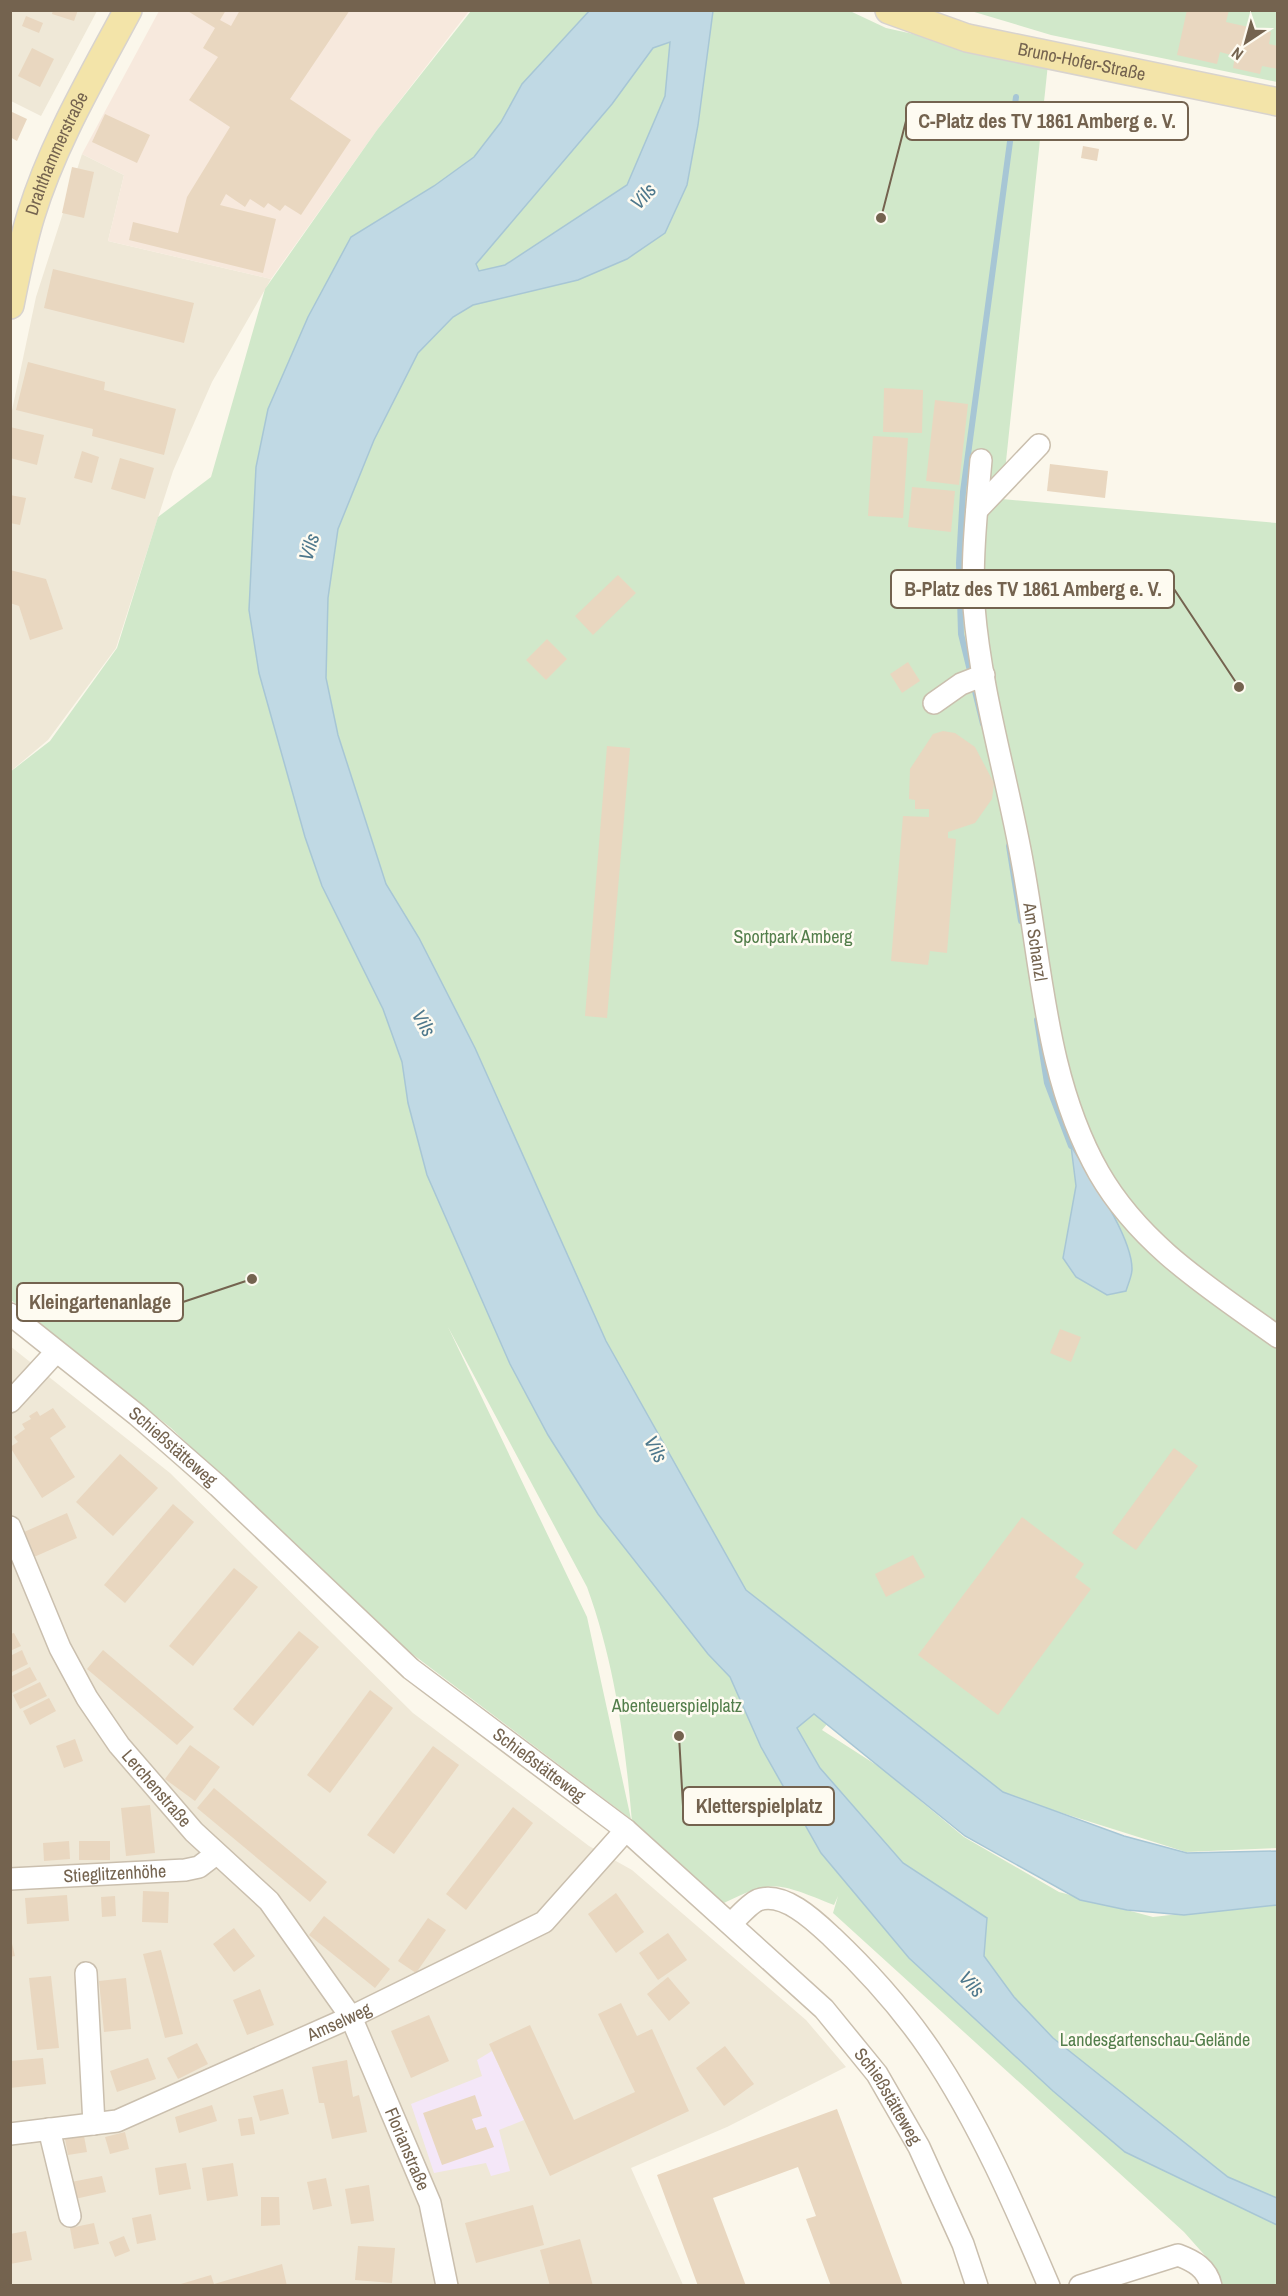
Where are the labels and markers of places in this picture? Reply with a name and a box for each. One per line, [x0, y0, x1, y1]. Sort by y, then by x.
callout: C-Platz des TV 1861 Amberg e. V. [906, 102, 1188, 140]
callout: B-Platz des TV 1861 Amberg e. V. [891, 570, 1174, 608]
callout: Kleingartenanlage [17, 1283, 183, 1321]
callout: Kletterspielplatz [683, 1787, 834, 1825]

